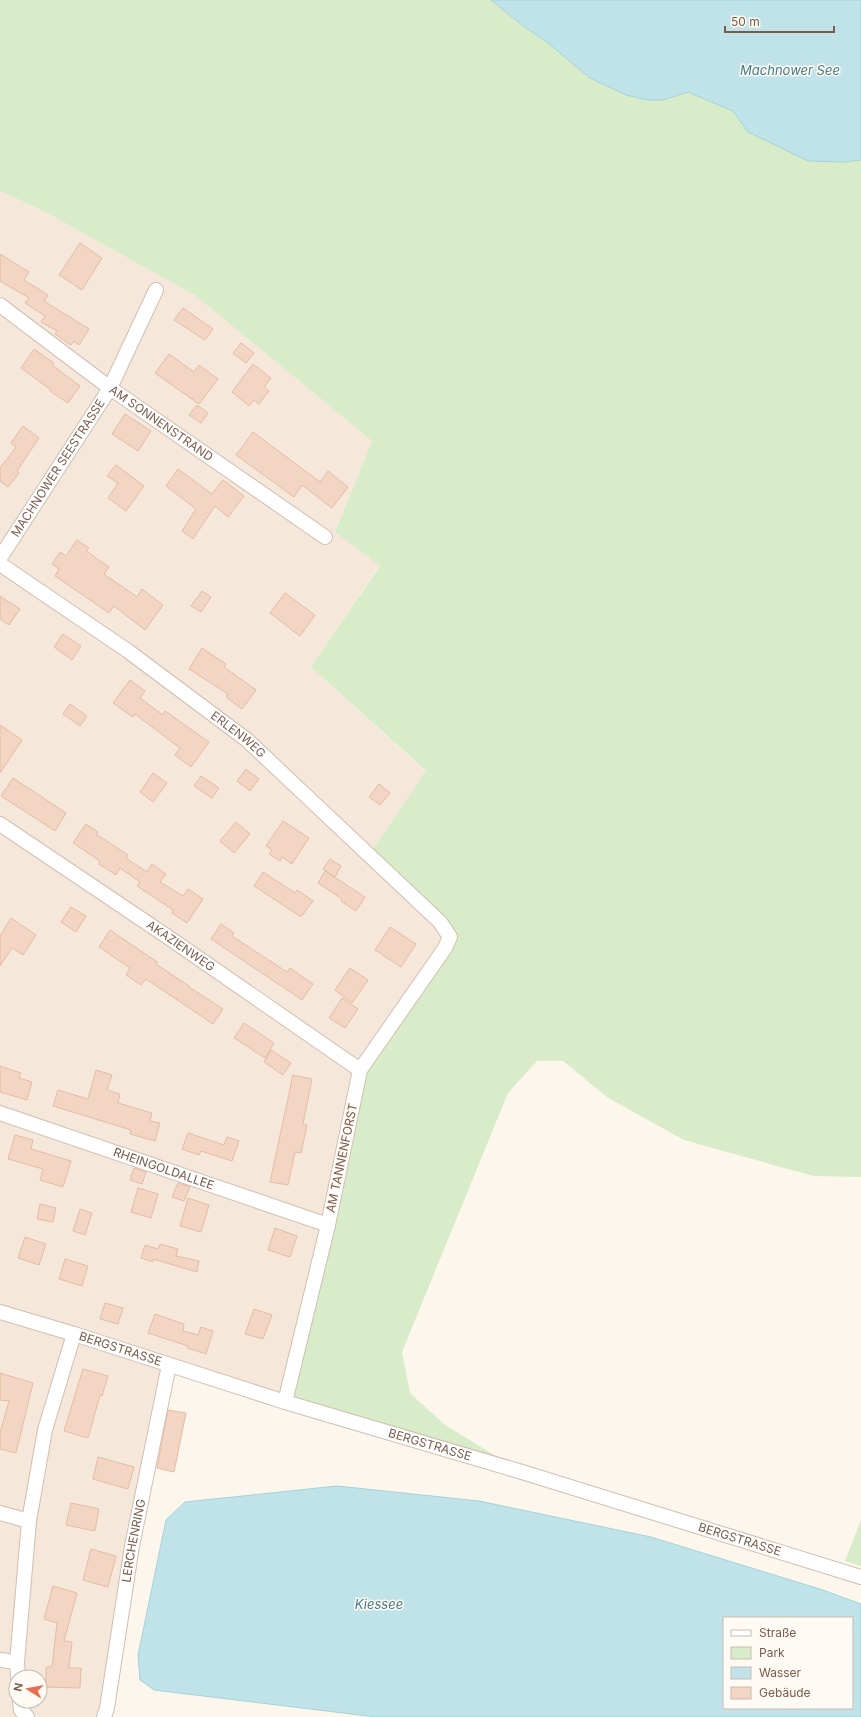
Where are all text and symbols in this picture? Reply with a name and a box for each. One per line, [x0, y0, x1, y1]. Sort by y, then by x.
scale bar [725, 8, 834, 34]
text: 50 m [731, 14, 760, 29]
water label: Machnower See [740, 62, 840, 78]
street label: AM SONNENSTRAND [107, 382, 216, 464]
street label: MACHNOWER SEESTRASSE [8, 396, 108, 540]
street label: ERLENWEG [208, 708, 269, 761]
street label: AKAZIENWEG [144, 917, 218, 974]
street label: AM TANNENFORST [323, 1102, 360, 1214]
street label: RHEINGOLDALLEE [111, 1144, 216, 1193]
street label: BERGSTRASSE [77, 1328, 164, 1369]
street label: BERGSTRASSE [387, 1425, 473, 1464]
street label: LERCHENRING [118, 1497, 148, 1583]
street label: BERGSTRASSE [697, 1519, 783, 1559]
water label: Kiessee [355, 1596, 403, 1612]
legend [723, 1617, 853, 1709]
text: Straße [759, 1625, 796, 1640]
text: Park [759, 1645, 785, 1660]
text: Wasser [759, 1665, 802, 1680]
north arrow [8, 1669, 48, 1709]
text: N [11, 1682, 26, 1693]
text: Gebäude [759, 1685, 811, 1700]

